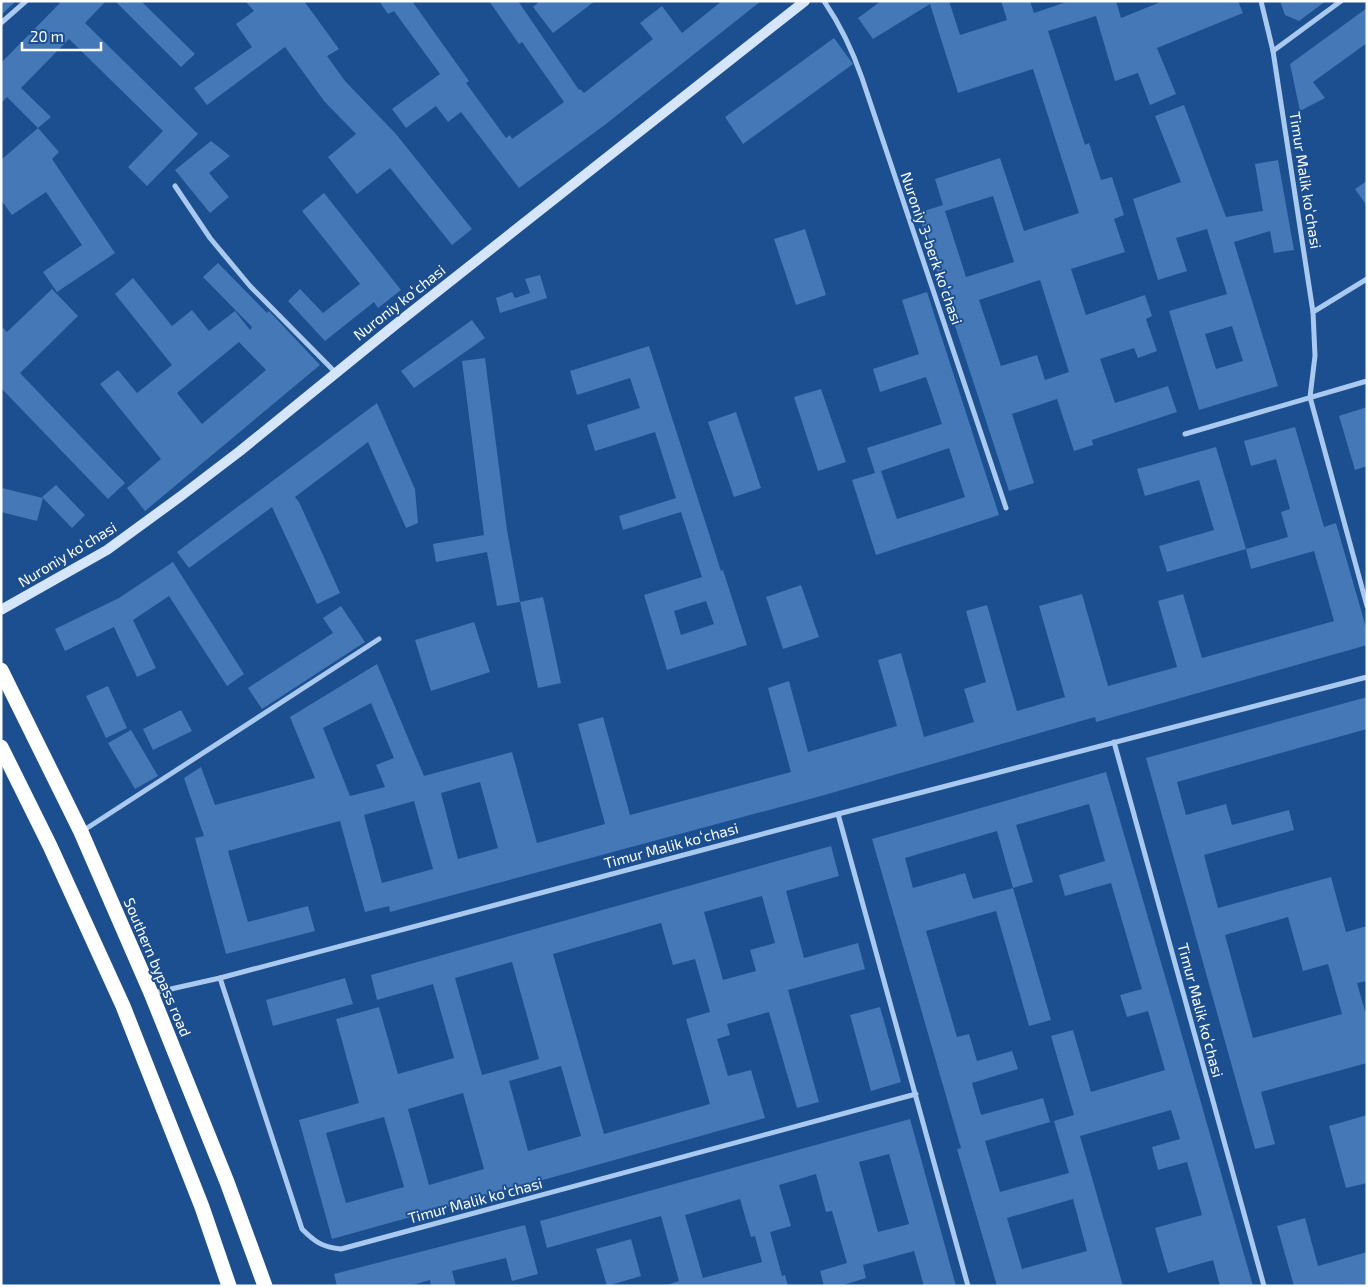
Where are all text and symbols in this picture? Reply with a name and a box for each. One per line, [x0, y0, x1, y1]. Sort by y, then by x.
scale bar [22, 20, 101, 52]
text: 20 m [30, 27, 64, 45]
street label: Timur Malik koʻchasi [1286, 110, 1326, 250]
street label: Nuroniy 3-berk koʻchasi [897, 169, 967, 327]
street label: Nuroniy koʻchasi [349, 260, 449, 344]
street label: Nuroniy koʻchasi [14, 517, 120, 591]
street label: Timur Malik koʻchasi [602, 818, 740, 872]
street label: Southern bypass road [121, 895, 195, 1039]
street label: Timur Malik koʻchasi [1174, 941, 1228, 1079]
street label: Timur Malik koʻchasi [406, 1173, 544, 1227]

